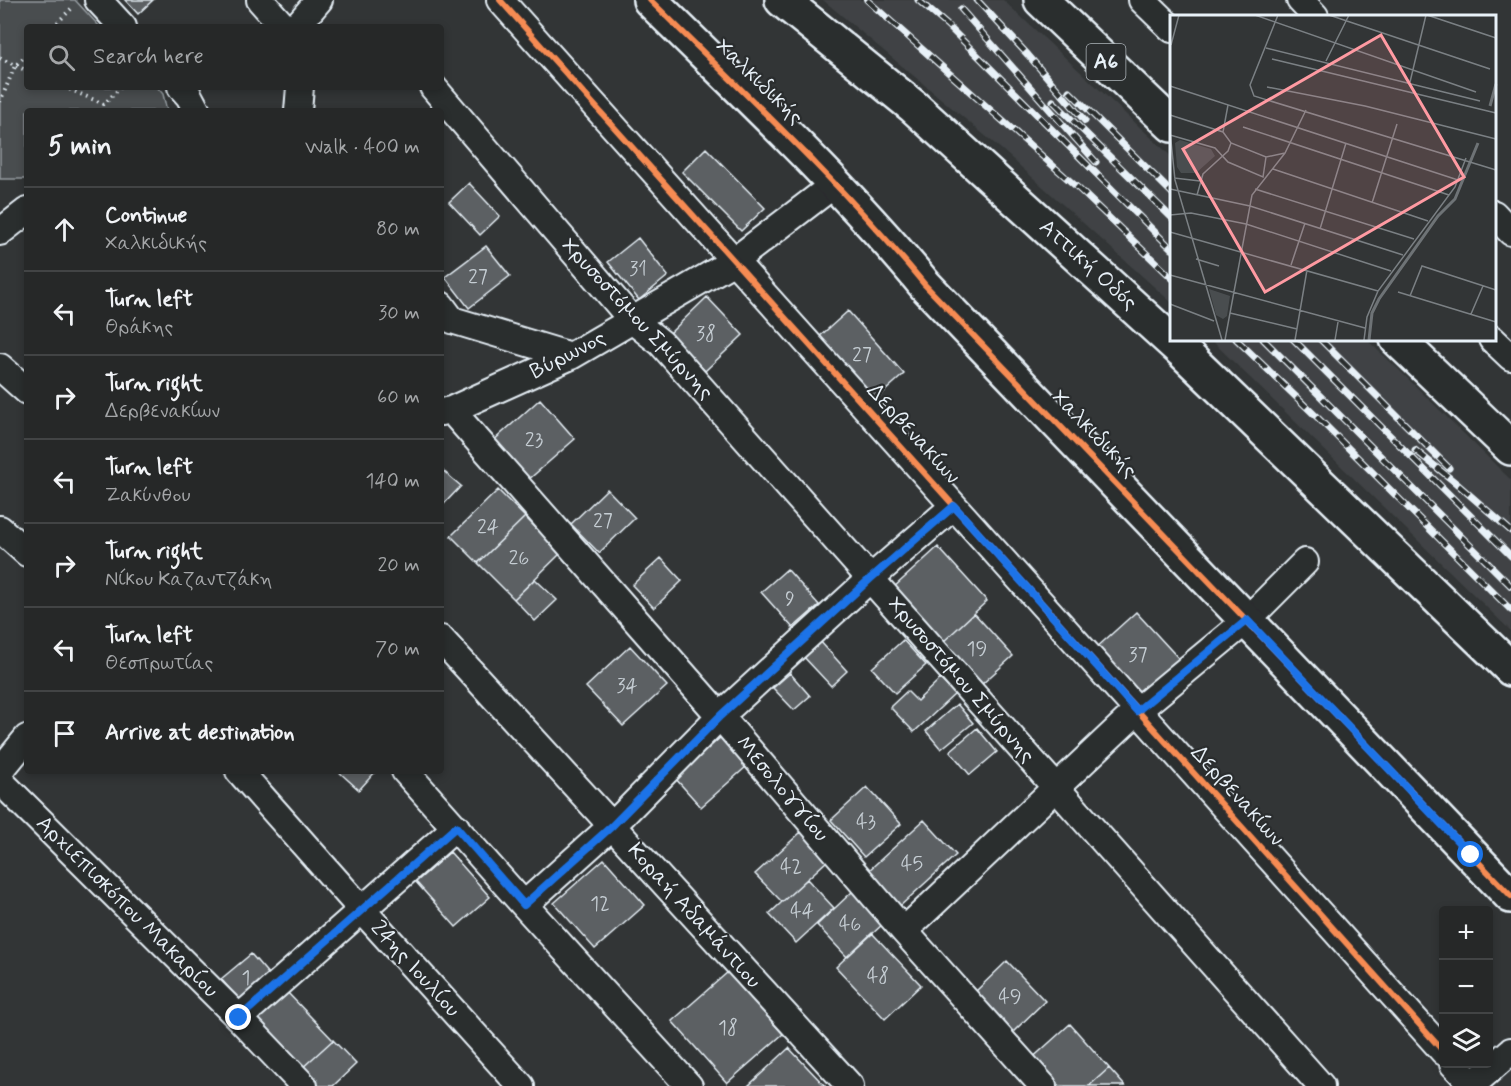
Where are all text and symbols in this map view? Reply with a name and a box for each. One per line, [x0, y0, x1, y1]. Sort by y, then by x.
inset map [1170, 15, 1496, 340]
search box [24, 24, 444, 90]
street label: Χαλκιδικής [709, 33, 809, 131]
icon: search [45, 41, 78, 74]
text: Search here [93, 43, 204, 71]
road number: Α6 [1086, 44, 1126, 80]
text: 5 min [48, 130, 112, 164]
text: Walk · 400 m [305, 134, 420, 161]
text: Continue [105, 202, 187, 230]
icon: ahead [48, 213, 81, 246]
street label: Αττική Οδός [1033, 213, 1143, 317]
text: 80 m [376, 216, 420, 243]
text: Χαλκιδικής [105, 230, 207, 257]
street label: Χρυσοστόμου Σμύρνης [555, 232, 719, 406]
house number: 31 [629, 256, 647, 283]
house number: 27 [468, 264, 488, 291]
text: Turn left [105, 286, 193, 314]
icon: left [48, 297, 81, 330]
text: 30 m [378, 300, 420, 327]
text: Θράκης [105, 314, 173, 341]
house number: 38 [696, 321, 716, 348]
street label: Βύρωνος [526, 324, 610, 386]
house number: 27 [852, 342, 872, 369]
text: Turn right [105, 370, 203, 398]
street label: Δερβενακίων [860, 378, 966, 491]
icon: right [48, 381, 81, 414]
text: 60 m [377, 384, 420, 411]
street label: Χαλκιδικής [1045, 384, 1143, 484]
text: Δερβενακίων [105, 398, 220, 425]
house number: 23 [525, 427, 543, 454]
text: Turn left [105, 454, 193, 482]
icon: left [48, 465, 81, 498]
text: 140 m [366, 468, 420, 495]
text: Ζακύνθου [105, 482, 191, 509]
house number: 27 [593, 508, 613, 535]
house number: 24 [477, 514, 499, 541]
text: Turn right [105, 538, 203, 566]
house number: 26 [509, 545, 529, 572]
icon: right [48, 549, 81, 582]
text: 20 m [377, 552, 420, 579]
text: Νίκου Καζαντζάκη [105, 566, 272, 593]
house number: 9 [785, 586, 795, 613]
street label: Χρυσοστόμου Σμύρνης [881, 591, 1041, 769]
text: Turn left [105, 622, 193, 650]
icon: left [48, 633, 81, 666]
text: 70 m [375, 636, 420, 663]
house number: 19 [967, 636, 987, 663]
house number: 37 [1128, 642, 1148, 669]
text: Θεσπρωτίας [105, 650, 213, 677]
house number: 34 [616, 673, 638, 700]
icon: arrive [48, 717, 81, 750]
text: Arrive at destination [105, 719, 295, 747]
street label: Μεσολογγίου [729, 730, 835, 848]
street label: Δερβενακίων [1184, 740, 1290, 853]
house number: 43 [856, 809, 876, 836]
street label: Αρχιεπισκόπου Μακαρίου [30, 810, 224, 1004]
street label: Κοραή Αδαμάντιου [621, 837, 767, 995]
route start [1457, 841, 1483, 867]
house number: 45 [901, 851, 923, 878]
house number: 42 [780, 854, 802, 881]
house number: 12 [590, 891, 610, 918]
house number: 44 [790, 898, 814, 925]
map controls [1439, 906, 1493, 1068]
button: + [1439, 906, 1493, 960]
house number: 46 [839, 911, 861, 938]
street label: 24ης Ιουλίου [364, 915, 466, 1023]
button: − [1439, 960, 1493, 1014]
house number: 48 [867, 963, 889, 990]
house number: 1 [242, 965, 250, 992]
house number: 49 [998, 984, 1022, 1011]
route end [225, 1004, 251, 1030]
button: layers [1439, 1014, 1493, 1068]
house number: 18 [718, 1015, 738, 1042]

